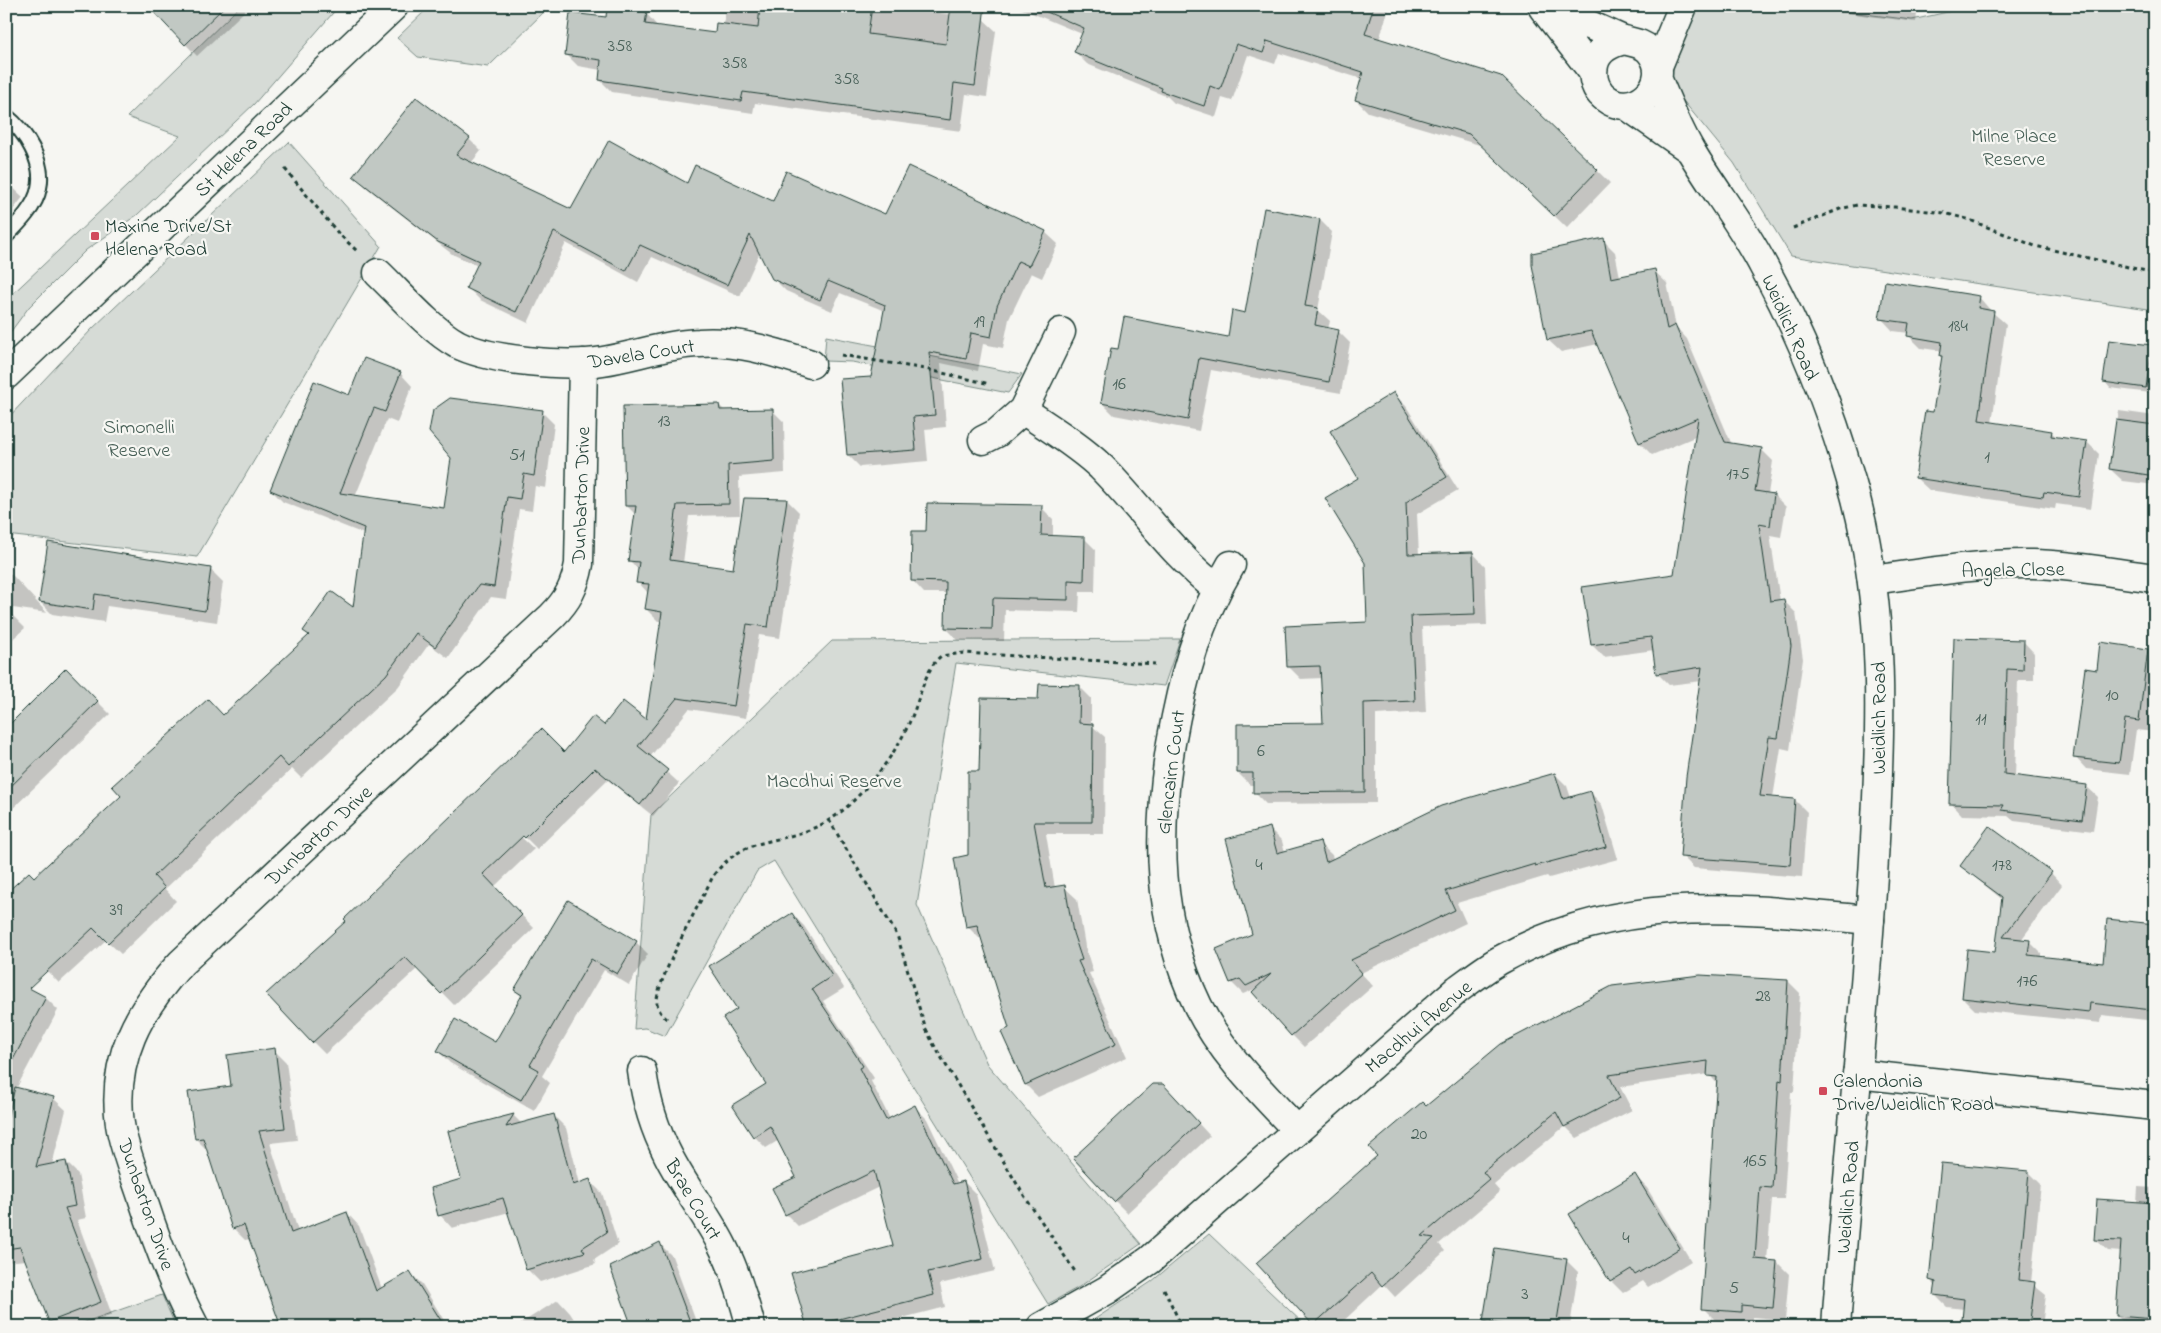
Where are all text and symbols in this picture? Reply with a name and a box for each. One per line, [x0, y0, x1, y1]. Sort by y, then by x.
house number: 358 [608, 34, 632, 60]
house number: 358 [723, 51, 747, 77]
house number: 358 [835, 67, 859, 93]
street label: St Helena Road [189, 96, 300, 205]
park label: Milne Place Reserve [1971, 123, 2057, 175]
place label: Maxine Drive/St Helena Road [105, 213, 232, 265]
marker: Maxine Drive/St Helena Road [89, 230, 101, 242]
street label: Weidlich Road [1752, 270, 1825, 386]
house number: 19 [973, 310, 985, 336]
house number: 184 [1948, 314, 1969, 340]
street label: Davela Court [585, 333, 697, 378]
house number: 16 [1112, 372, 1126, 398]
house number: 13 [657, 409, 671, 435]
park label: Simonelli Reserve [103, 414, 175, 466]
street label: Dunbarton Drive [566, 426, 599, 565]
house number: 51 [509, 443, 525, 469]
house number: 1 [1984, 445, 1990, 471]
house number: 175 [1726, 462, 1750, 488]
street label: Angela Close [1961, 556, 2065, 588]
street label: Weidlich Road [1866, 661, 1895, 775]
house number: 10 [2105, 683, 2119, 709]
house number: 11 [1975, 707, 1987, 733]
street label: Glencairn Court [1150, 708, 1195, 836]
house number: 6 [1257, 739, 1265, 765]
park label: Macdhui Reserve [766, 768, 902, 797]
street label: Dunbarton Drive [259, 779, 380, 895]
house number: 4 [1255, 853, 1263, 879]
house number: 178 [1992, 853, 2012, 879]
house number: 39 [110, 898, 123, 924]
house number: 176 [2016, 969, 2038, 995]
street label: Macdhui Avenue [1360, 974, 1480, 1082]
house number: 28 [1755, 984, 1771, 1010]
place label: Calendonia Drive/Weidlich Road [1832, 1068, 1994, 1120]
marker: Calendonia Drive/Weidlich Road [1817, 1085, 1829, 1097]
house number: 20 [1411, 1122, 1428, 1148]
street label: Dunbarton Drive [108, 1134, 181, 1274]
street label: Weidlich Road [1830, 1140, 1869, 1255]
house number: 165 [1743, 1149, 1767, 1175]
street label: Brae Court [656, 1153, 728, 1247]
house number: 4 [1622, 1226, 1630, 1252]
house number: 5 [1729, 1276, 1739, 1302]
house number: 3 [1521, 1282, 1529, 1308]

